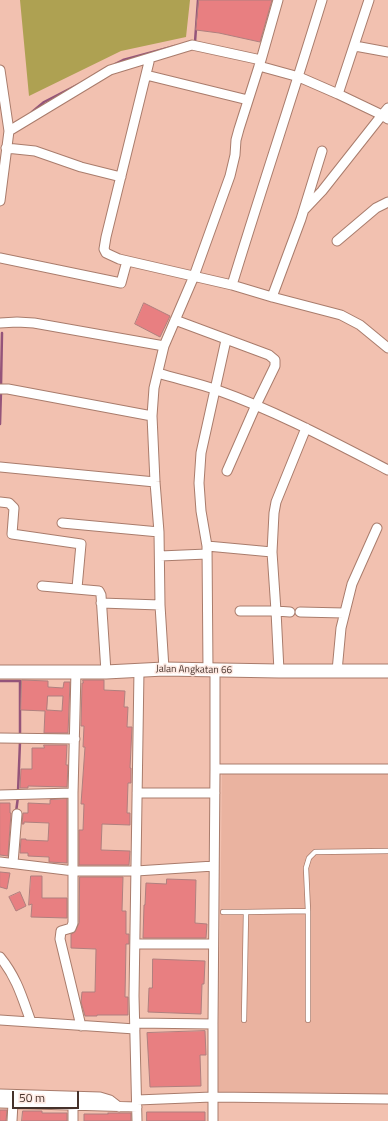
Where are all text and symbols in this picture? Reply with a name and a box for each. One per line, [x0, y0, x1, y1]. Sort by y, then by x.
street label: Jalan Angkatan 66 [156, 663, 232, 677]
scale bar [14, 1083, 81, 1109]
text: 50 m [19, 1088, 45, 1107]

